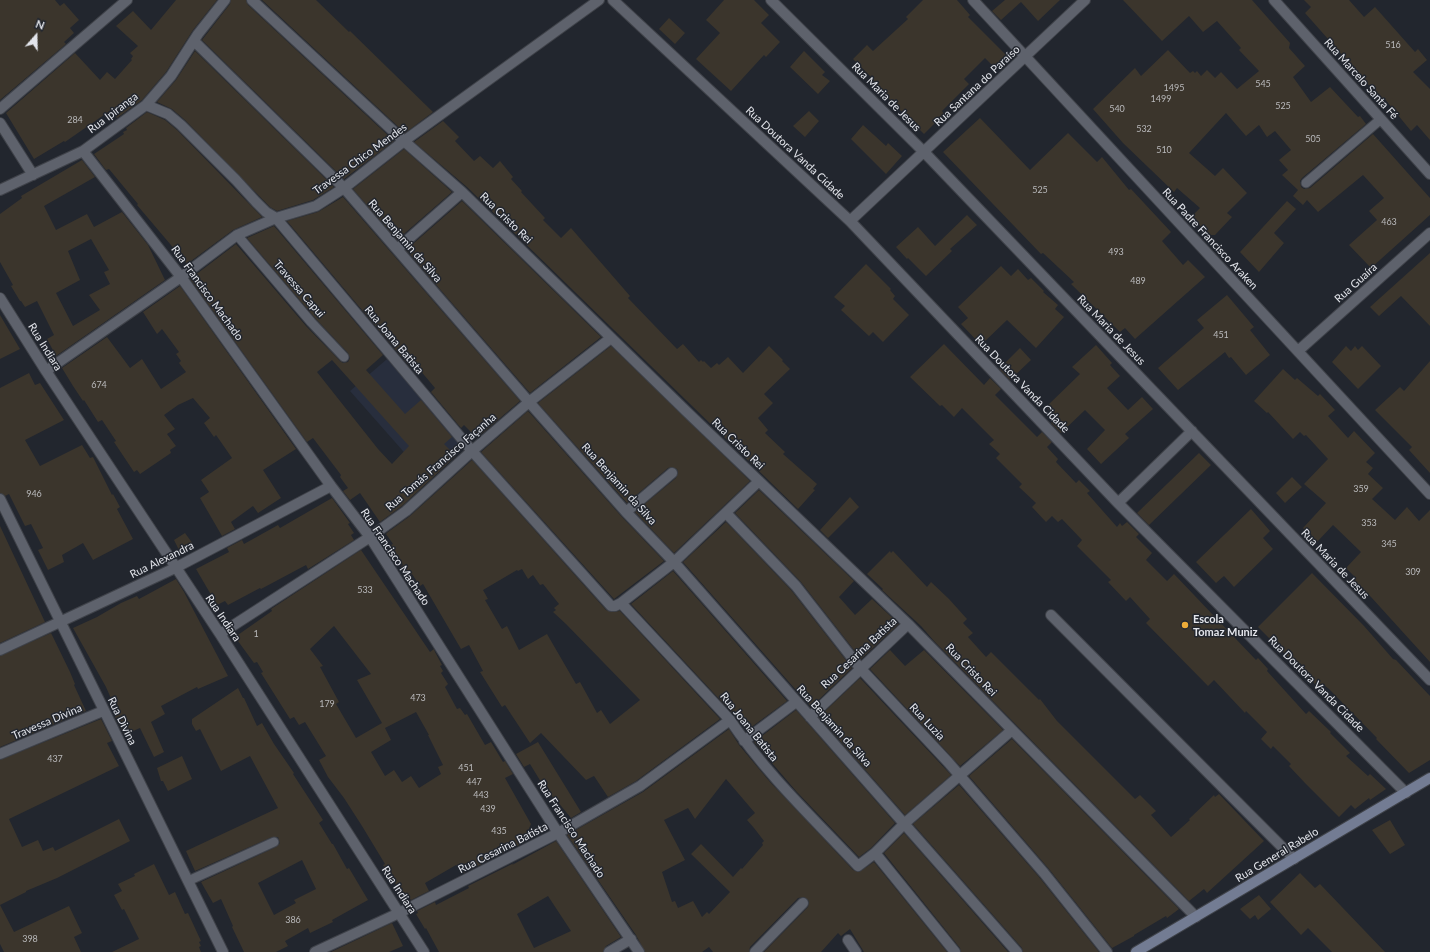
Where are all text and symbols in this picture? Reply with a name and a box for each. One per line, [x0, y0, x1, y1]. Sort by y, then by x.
north arrow [16, 16, 56, 56]
text: N [34, 17, 46, 32]
street label: Rua Marcelo Santa Fé [1321, 36, 1401, 122]
house number: 516 [1385, 40, 1401, 50]
street label: Rua Santana do Paraíso [931, 43, 1023, 129]
street label: Rua Maria de Jesus [849, 60, 923, 134]
house number: 545 [1255, 79, 1271, 89]
house number: 1495 [1164, 83, 1184, 93]
street label: Rua Ipiranga [85, 90, 141, 136]
house number: 1499 [1151, 94, 1171, 104]
house number: 525 [1275, 101, 1291, 111]
street label: Rua Doutora Vanda Cidade [743, 104, 847, 202]
house number: 540 [1109, 104, 1125, 114]
house number: 284 [67, 115, 83, 125]
street label: Travessa Chico Mendes [311, 121, 409, 197]
house number: 532 [1136, 124, 1152, 134]
house number: 505 [1305, 134, 1321, 144]
house number: 510 [1156, 145, 1172, 155]
house number: 525 [1032, 185, 1048, 195]
street label: Rua Padre Francisco Araken [1160, 186, 1260, 292]
street label: Rua Cristo Rei [477, 190, 535, 246]
street label: Rua Benjamin da Silva [365, 197, 445, 285]
house number: 463 [1381, 217, 1397, 227]
street label: Rua Francisco Machado [168, 243, 246, 343]
house number: 493 [1108, 247, 1124, 257]
street label: Travessa Capui [271, 258, 327, 320]
street label: Rua Guaíra [1332, 260, 1380, 306]
house number: 489 [1130, 276, 1146, 286]
street label: Rua Maria de Jesus [1074, 292, 1148, 368]
street label: Rua Joana Batista [362, 303, 426, 377]
street label: Rua Indiara [25, 321, 65, 373]
house number: 451 [1213, 330, 1229, 340]
street label: Rua Doutora Vanda Cidade [972, 333, 1072, 435]
house number: 674 [91, 380, 107, 390]
street label: Rua Tomás Francisco Façanha [383, 410, 499, 514]
street label: Rua Cristo Rei [709, 416, 767, 472]
street label: Rua Benjamin da Silva [579, 440, 659, 528]
house number: 359 [1353, 484, 1369, 494]
house number: 946 [26, 489, 42, 499]
street label: Rua Francisco Machado [358, 506, 432, 608]
house number: 353 [1361, 518, 1377, 528]
street label: Rua Maria de Jesus [1298, 526, 1372, 602]
street label: Rua Alexandra [128, 539, 196, 581]
house number: 345 [1381, 539, 1397, 549]
house number: 309 [1405, 567, 1421, 577]
house number: 533 [357, 585, 373, 595]
street label: Rua Indiara [202, 592, 244, 644]
place label: Escola Tomaz Muniz [1193, 612, 1258, 638]
street label: Rua Cesarina Batista [818, 614, 900, 692]
marker: Escola Tomaz Muniz [1180, 620, 1190, 630]
house number: 1 [253, 629, 259, 639]
street label: Rua Doutora Vanda Cidade [1265, 633, 1367, 735]
street label: Rua Cristo Rei [943, 641, 999, 699]
street label: Rua Benjamin da Silva [794, 682, 874, 770]
street label: Rua Joana Batista [717, 690, 781, 764]
house number: 473 [410, 693, 426, 703]
street label: Rua Divina [105, 695, 139, 747]
house number: 179 [319, 699, 335, 709]
street label: Travessa Divina [10, 701, 84, 743]
street label: Rua Luzia [907, 701, 947, 743]
house number: 437 [47, 754, 63, 764]
house number: 451 [458, 763, 474, 773]
house number: 447 [466, 777, 482, 787]
street label: Rua Francisco Machado [534, 778, 608, 880]
house number: 443 [473, 790, 489, 800]
house number: 439 [480, 804, 496, 814]
street label: Rua Cesarina Batista [456, 820, 550, 876]
street label: Rua General Rabelo [1233, 825, 1321, 885]
house number: 435 [491, 826, 507, 836]
street label: Rua Indiara [379, 864, 419, 916]
house number: 386 [285, 915, 301, 925]
house number: 398 [22, 934, 38, 944]

